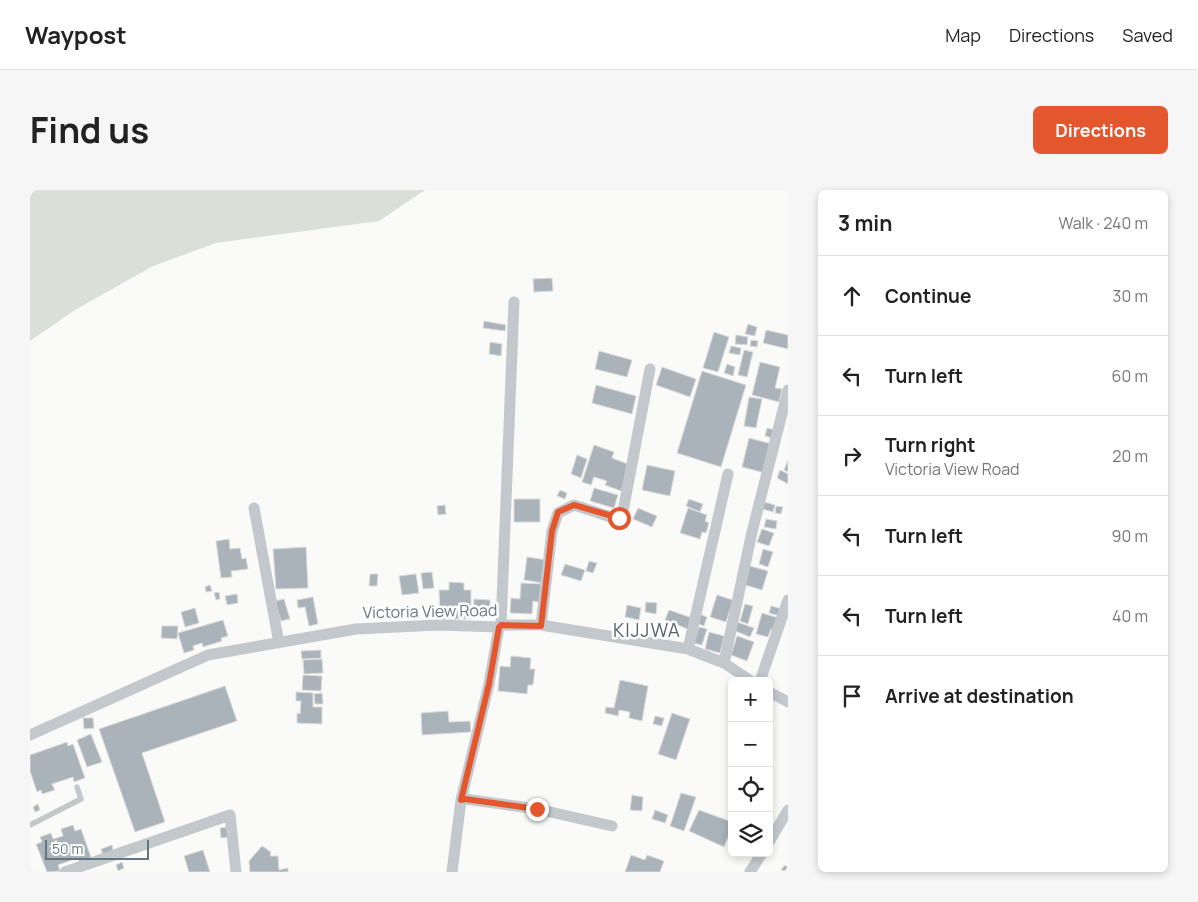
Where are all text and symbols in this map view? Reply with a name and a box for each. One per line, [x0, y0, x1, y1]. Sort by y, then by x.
text: Waypost [25, 18, 127, 51]
text: Map [945, 23, 981, 47]
text: Directions [1009, 23, 1094, 47]
text: Saved [1122, 23, 1173, 47]
text: Find us [30, 106, 149, 154]
button: Directions [1033, 106, 1168, 154]
text: 3 min [838, 209, 892, 237]
text: Walk · 240 m [1058, 212, 1148, 234]
icon: ahead [838, 282, 866, 310]
text: Continue [885, 283, 971, 309]
text: 30 m [1113, 285, 1148, 307]
icon: left [838, 362, 866, 390]
text: Turn left [885, 363, 963, 389]
text: 60 m [1112, 365, 1148, 387]
text: Turn right [885, 432, 975, 458]
icon: right [838, 442, 866, 470]
text: 20 m [1112, 445, 1148, 467]
text: Victoria View Road [885, 458, 1020, 480]
route start [608, 507, 631, 530]
icon: left [838, 522, 866, 550]
text: Turn left [885, 523, 963, 549]
text: 90 m [1112, 525, 1148, 547]
street label: Victoria View Road [363, 599, 497, 623]
icon: left [838, 602, 866, 630]
text: Turn left [885, 603, 963, 629]
text: 40 m [1112, 605, 1148, 627]
district label: KIJJWA [613, 617, 681, 643]
map controls [728, 677, 773, 857]
button: + [728, 677, 773, 722]
icon: arrive [838, 682, 866, 710]
text: Arrive at destination [885, 683, 1074, 709]
button: − [728, 722, 773, 767]
button: locate [728, 767, 773, 812]
route end [526, 798, 549, 821]
button: layers [728, 812, 773, 857]
scale bar [45, 837, 149, 860]
text: 50 m [52, 839, 83, 858]

